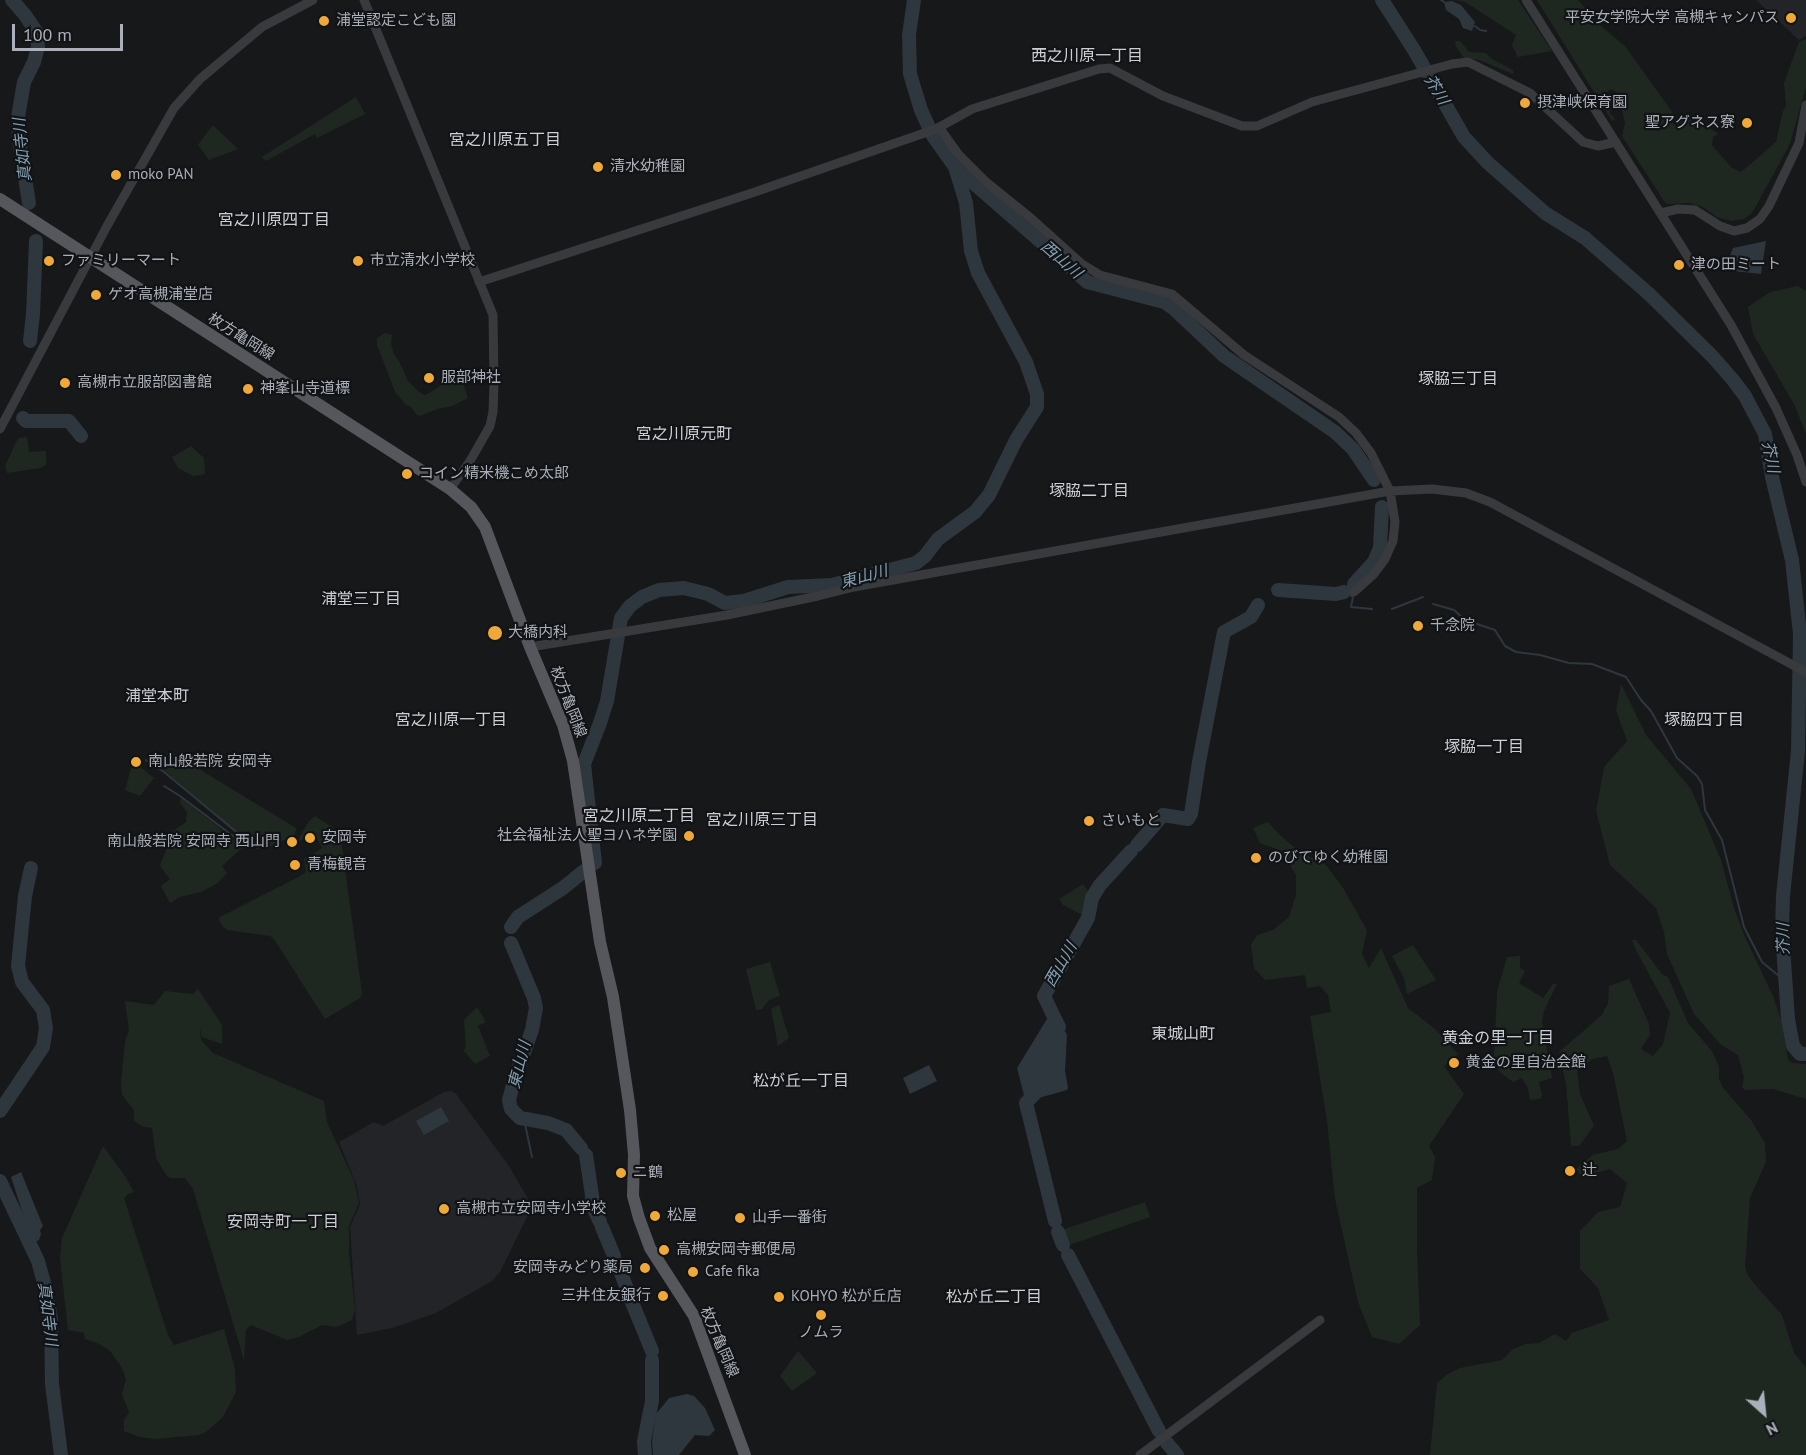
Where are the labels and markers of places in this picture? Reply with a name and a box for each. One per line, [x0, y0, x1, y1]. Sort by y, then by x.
place label: 平安女学院大学 高槻キャンパス [1565, 9, 1779, 27]
marker: 平安女学院大学 高槻キャンパス [1784, 11, 1798, 25]
place label: 浦堂認定こども園 [336, 12, 456, 30]
marker: 浦堂認定こども園 [317, 14, 331, 28]
place label: 摂津峡保育園 [1537, 94, 1627, 112]
marker: 摂津峡保育園 [1518, 96, 1532, 110]
place label: 聖アグネス寮 [1645, 114, 1735, 132]
marker: 聖アグネス寮 [1740, 116, 1754, 130]
place label: 清水幼稚園 [610, 158, 685, 176]
marker: 清水幼稚園 [591, 160, 605, 174]
place label: moko PAN [128, 166, 194, 184]
marker: moko PAN [109, 168, 123, 182]
place label: ファミリーマート [61, 252, 181, 270]
place label: 市立清水小学校 [370, 252, 475, 270]
marker: ファミリーマート [42, 254, 56, 268]
marker: 市立清水小学校 [351, 254, 365, 268]
place label: 津の田ミート [1691, 256, 1781, 274]
marker: 津の田ミート [1672, 258, 1686, 272]
place label: ゲオ高槻浦堂店 [108, 286, 213, 304]
marker: ゲオ高槻浦堂店 [89, 288, 103, 302]
place label: 服部神社 [441, 369, 501, 387]
marker: 服部神社 [422, 371, 436, 385]
place label: 高槻市立服部図書館 [77, 374, 212, 392]
marker: 高槻市立服部図書館 [58, 376, 72, 390]
place label: 神峯山寺道標 [260, 380, 350, 398]
marker: 神峯山寺道標 [241, 382, 255, 396]
place label: コイン精米機こめ太郎 [419, 465, 569, 483]
marker: コイン精米機こめ太郎 [400, 467, 414, 481]
place label: 千念院 [1430, 617, 1475, 635]
marker: 千念院 [1411, 619, 1425, 633]
marker: 大橋内科 [486, 624, 504, 642]
place label: 大橋内科 [508, 624, 568, 642]
place label: 南山般若院 安岡寺 [148, 753, 272, 771]
marker: 南山般若院 安岡寺 [129, 755, 143, 769]
place label: さいもと [1101, 812, 1161, 830]
marker: さいもと [1082, 814, 1096, 828]
place label: 社会福祉法人聖ヨハネ学園 [497, 827, 677, 845]
place label: 安岡寺 [322, 829, 367, 847]
marker: 社会福祉法人聖ヨハネ学園 [682, 829, 696, 843]
marker: 安岡寺 [303, 831, 317, 845]
place label: 南山般若院 安岡寺 西山門 [107, 833, 280, 851]
marker: 南山般若院 安岡寺 西山門 [285, 835, 299, 849]
place label: のびてゆく幼稚園 [1268, 849, 1388, 867]
marker: のびてゆく幼稚園 [1249, 851, 1263, 865]
place label: 青梅観音 [307, 856, 367, 874]
marker: 青梅観音 [288, 858, 302, 872]
place label: 黄金の里自治会館 [1466, 1054, 1586, 1072]
marker: 黄金の里自治会館 [1447, 1056, 1461, 1070]
place label: 辻 [1582, 1162, 1597, 1180]
place label: ニ鶴 [633, 1164, 663, 1182]
marker: 辻 [1563, 1164, 1577, 1178]
marker: ニ鶴 [614, 1166, 628, 1180]
place label: 高槻市立安岡寺小学校 [456, 1200, 606, 1218]
marker: 高槻市立安岡寺小学校 [437, 1202, 451, 1216]
place label: 松屋 [667, 1207, 697, 1225]
marker: 松屋 [648, 1209, 662, 1223]
place label: 山手一番街 [752, 1209, 827, 1227]
marker: 山手一番街 [733, 1211, 747, 1225]
place label: 高槻安岡寺郵便局 [676, 1241, 796, 1259]
marker: 高槻安岡寺郵便局 [657, 1243, 671, 1257]
place label: 安岡寺みどり薬局 [513, 1259, 633, 1277]
marker: 安岡寺みどり薬局 [638, 1261, 652, 1275]
place label: Cafe fika [705, 1263, 760, 1281]
marker: Cafe fika [686, 1265, 700, 1279]
place label: 三井住友銀行 [561, 1287, 651, 1305]
place label: KOHYO 松が丘店 [791, 1288, 902, 1306]
marker: 三井住友銀行 [656, 1289, 670, 1303]
marker: KOHYO 松が丘店 [772, 1290, 786, 1304]
marker: ノムラ [814, 1308, 828, 1322]
place label: ノムラ [799, 1324, 843, 1342]

